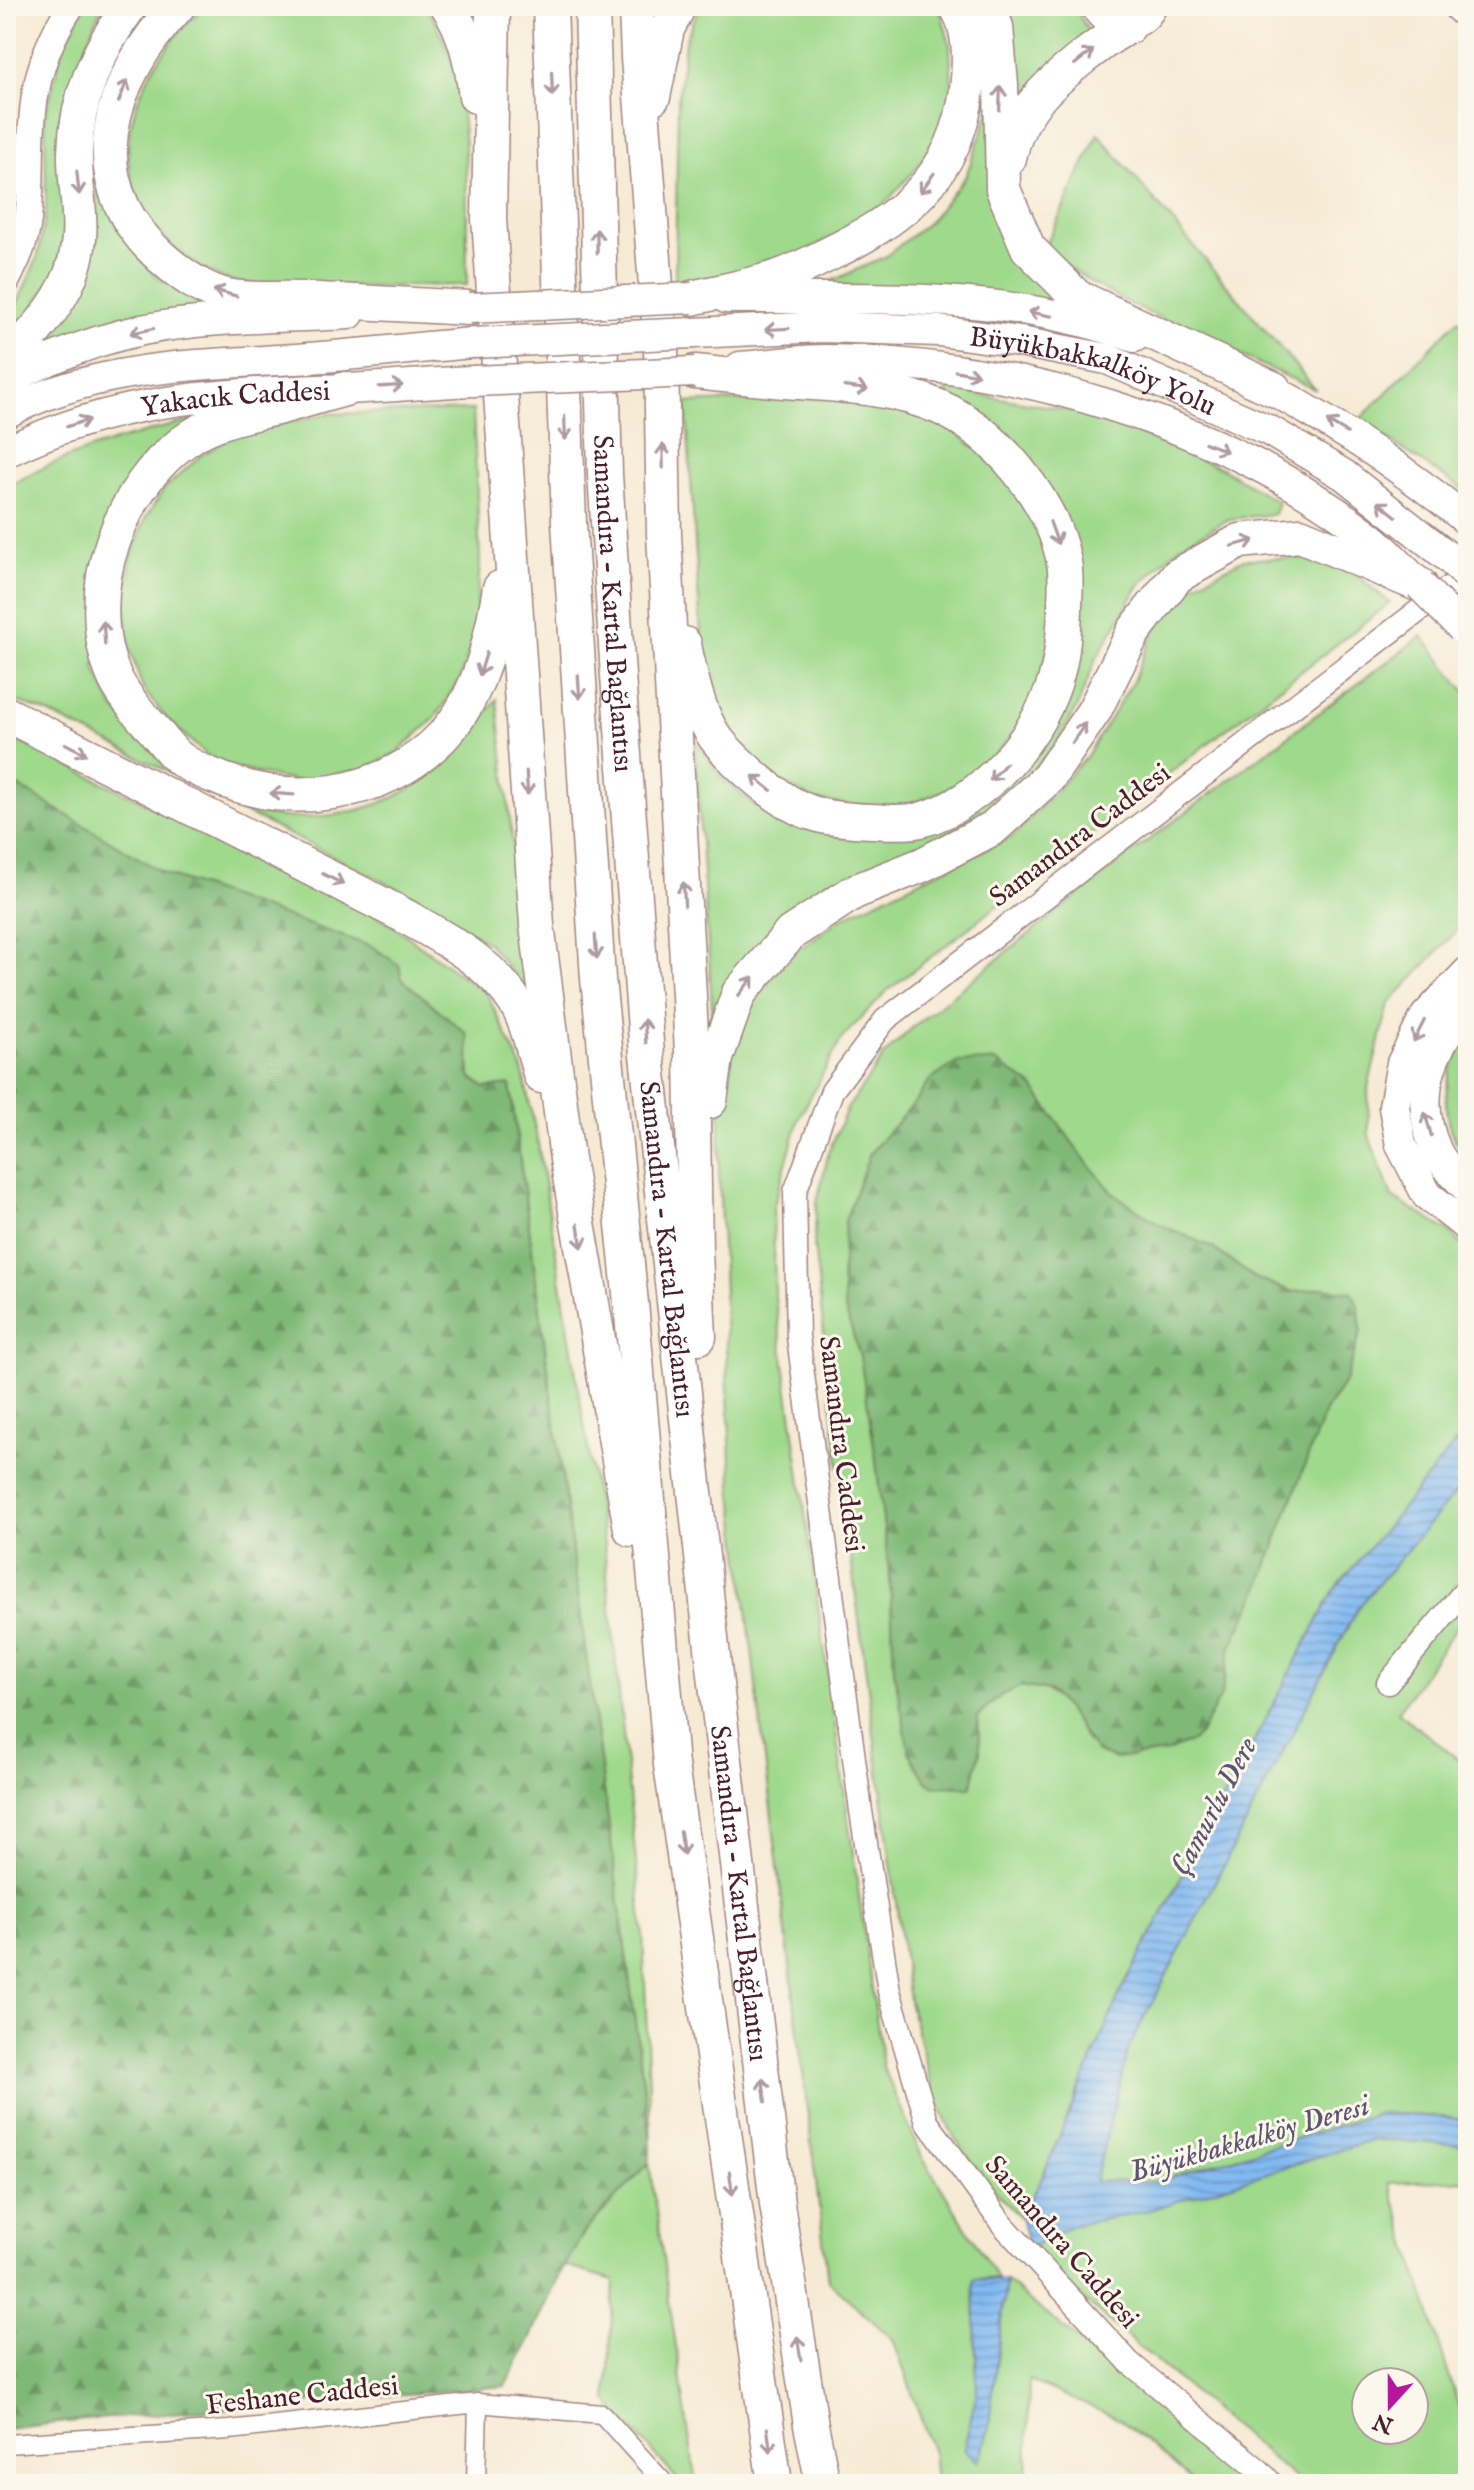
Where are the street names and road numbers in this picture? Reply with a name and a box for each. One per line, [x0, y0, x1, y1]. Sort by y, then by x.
street label: Büyükbakkalköy Yolu [967, 320, 1221, 425]
street label: Yakacık Caddesi [138, 375, 331, 426]
street label: Samandıra - Kartal Bağlantısı [584, 434, 640, 774]
street label: Samandıra Caddesi [983, 756, 1178, 916]
street label: Samandıra - Kartal Bağlantısı [630, 1079, 702, 1419]
street label: Samandıra Caddesi [810, 1334, 871, 1555]
street label: Samandıra - Kartal Bağlantısı [701, 1723, 775, 2063]
street label: Samandıra Caddesi [976, 2149, 1146, 2336]
street label: Feshane Caddesi [204, 2369, 400, 2424]

